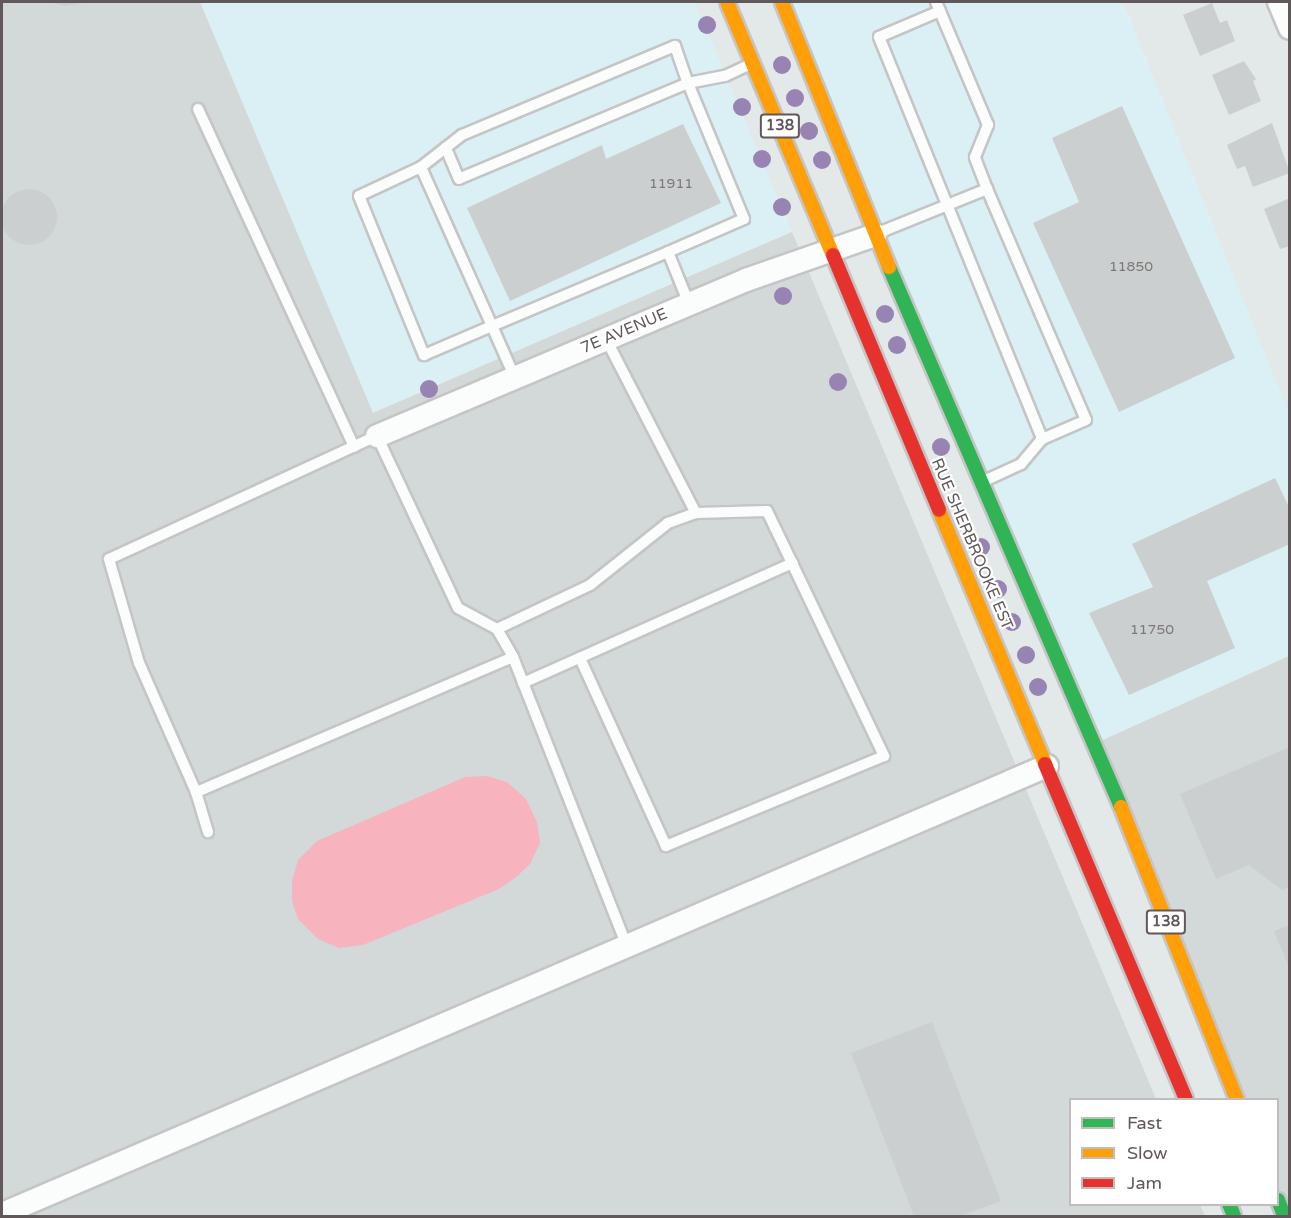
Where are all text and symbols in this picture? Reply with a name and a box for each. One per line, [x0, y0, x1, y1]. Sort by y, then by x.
road number: 138 [759, 114, 801, 138]
house number: 11911 [649, 176, 693, 192]
house number: 11850 [1109, 259, 1153, 275]
street label: 7E AVENUE [578, 304, 670, 358]
street label: RUE SHERBROOKE EST [927, 455, 1017, 633]
house number: 11750 [1130, 622, 1174, 638]
road number: 138 [1145, 910, 1187, 934]
legend [1069, 1098, 1279, 1206]
text: Fast [1127, 1112, 1162, 1134]
text: Slow [1127, 1142, 1168, 1164]
text: Jam [1127, 1172, 1162, 1194]

